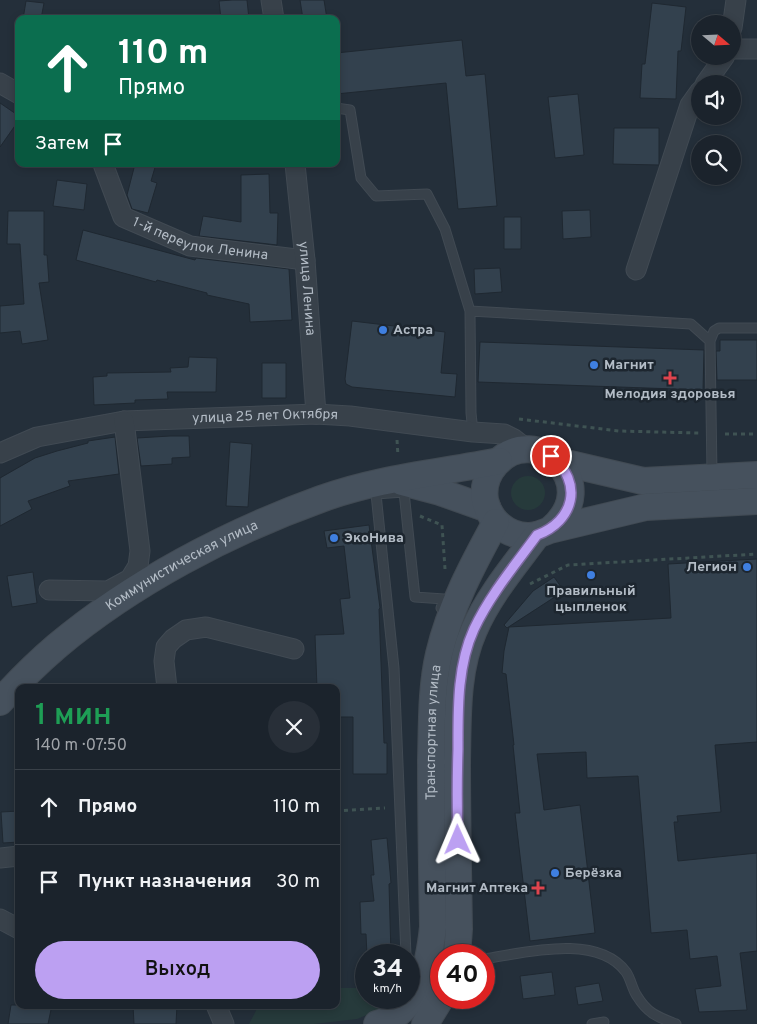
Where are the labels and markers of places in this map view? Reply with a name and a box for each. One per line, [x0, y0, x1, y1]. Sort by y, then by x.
place label: Астра [393, 322, 433, 339]
marker: Астра [377, 324, 389, 336]
place label: Магнит [604, 357, 654, 374]
marker: Магнит [588, 359, 600, 371]
marker: Мелодия здоровья [664, 372, 676, 384]
place label: Мелодия здоровья [605, 386, 735, 403]
pin [530, 435, 572, 477]
place label: ЭкоНива [344, 530, 404, 547]
marker: ЭкоНива [328, 532, 340, 544]
place label: Легион [686, 559, 737, 576]
marker: Легион [741, 561, 753, 573]
marker: Правильный цыпленок [585, 569, 597, 581]
place label: Правильный цыпленок [546, 583, 636, 616]
place label: Берёзка [565, 865, 622, 882]
marker: Берёзка [549, 867, 561, 879]
place label: Магнит Аптека [426, 880, 528, 897]
marker: Магнит Аптека [532, 882, 544, 894]

